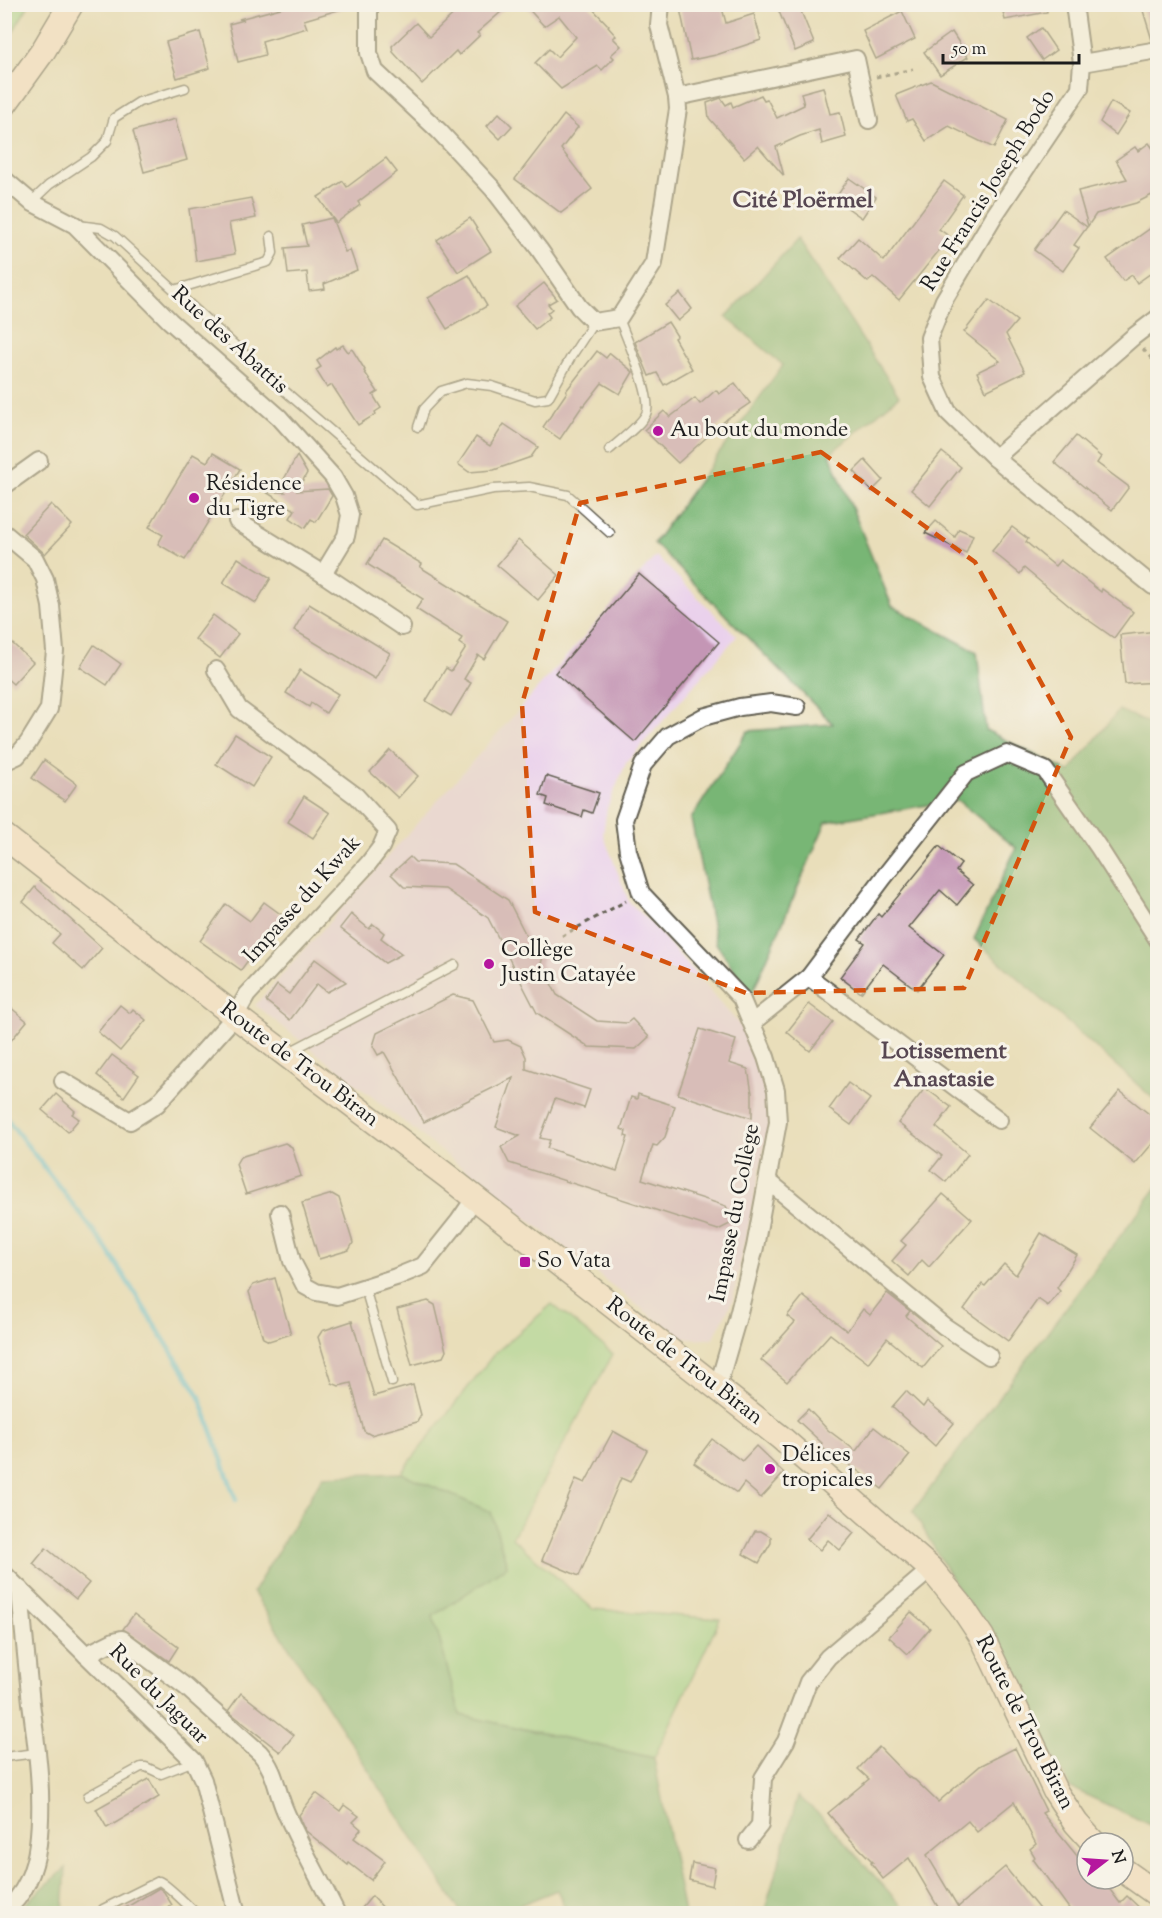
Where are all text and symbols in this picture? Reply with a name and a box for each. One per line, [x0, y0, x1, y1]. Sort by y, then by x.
scale bar [943, 27, 1080, 65]
text: 50 m [951, 37, 987, 63]
street label: Rue Francis Joseph Bodo [914, 84, 1064, 298]
district label: Cité Ploërmel [733, 184, 874, 218]
street label: Rue des Abattis [163, 280, 295, 402]
place label: Au bout du monde [670, 415, 848, 447]
marker: Au bout du monde [651, 424, 665, 438]
place label: Résidence du Tigre [206, 469, 302, 526]
marker: Résidence du Tigre [187, 491, 201, 505]
street label: Impasse du Kwak [237, 829, 369, 971]
place label: Collège Justin Catayée [500, 935, 636, 992]
marker: Collège Justin Catayée [482, 957, 496, 971]
street label: Route de Trou Biran [213, 994, 385, 1136]
district label: Lotissement Anastasie [881, 1035, 1008, 1097]
street label: Impasse du Collège [703, 1121, 769, 1305]
place label: So Vata [537, 1246, 611, 1278]
marker: So Vata [518, 1255, 532, 1269]
street label: Route de Trou Biran [598, 1290, 770, 1434]
place label: Délices tropicales [782, 1440, 873, 1497]
marker: Délices tropicales [763, 1462, 777, 1476]
street label: Route de Trou Biran [966, 1630, 1082, 1816]
street label: Rue du Jaguar [101, 1638, 215, 1752]
north arrow [1075, 1831, 1135, 1891]
text: N [1104, 1848, 1130, 1867]

